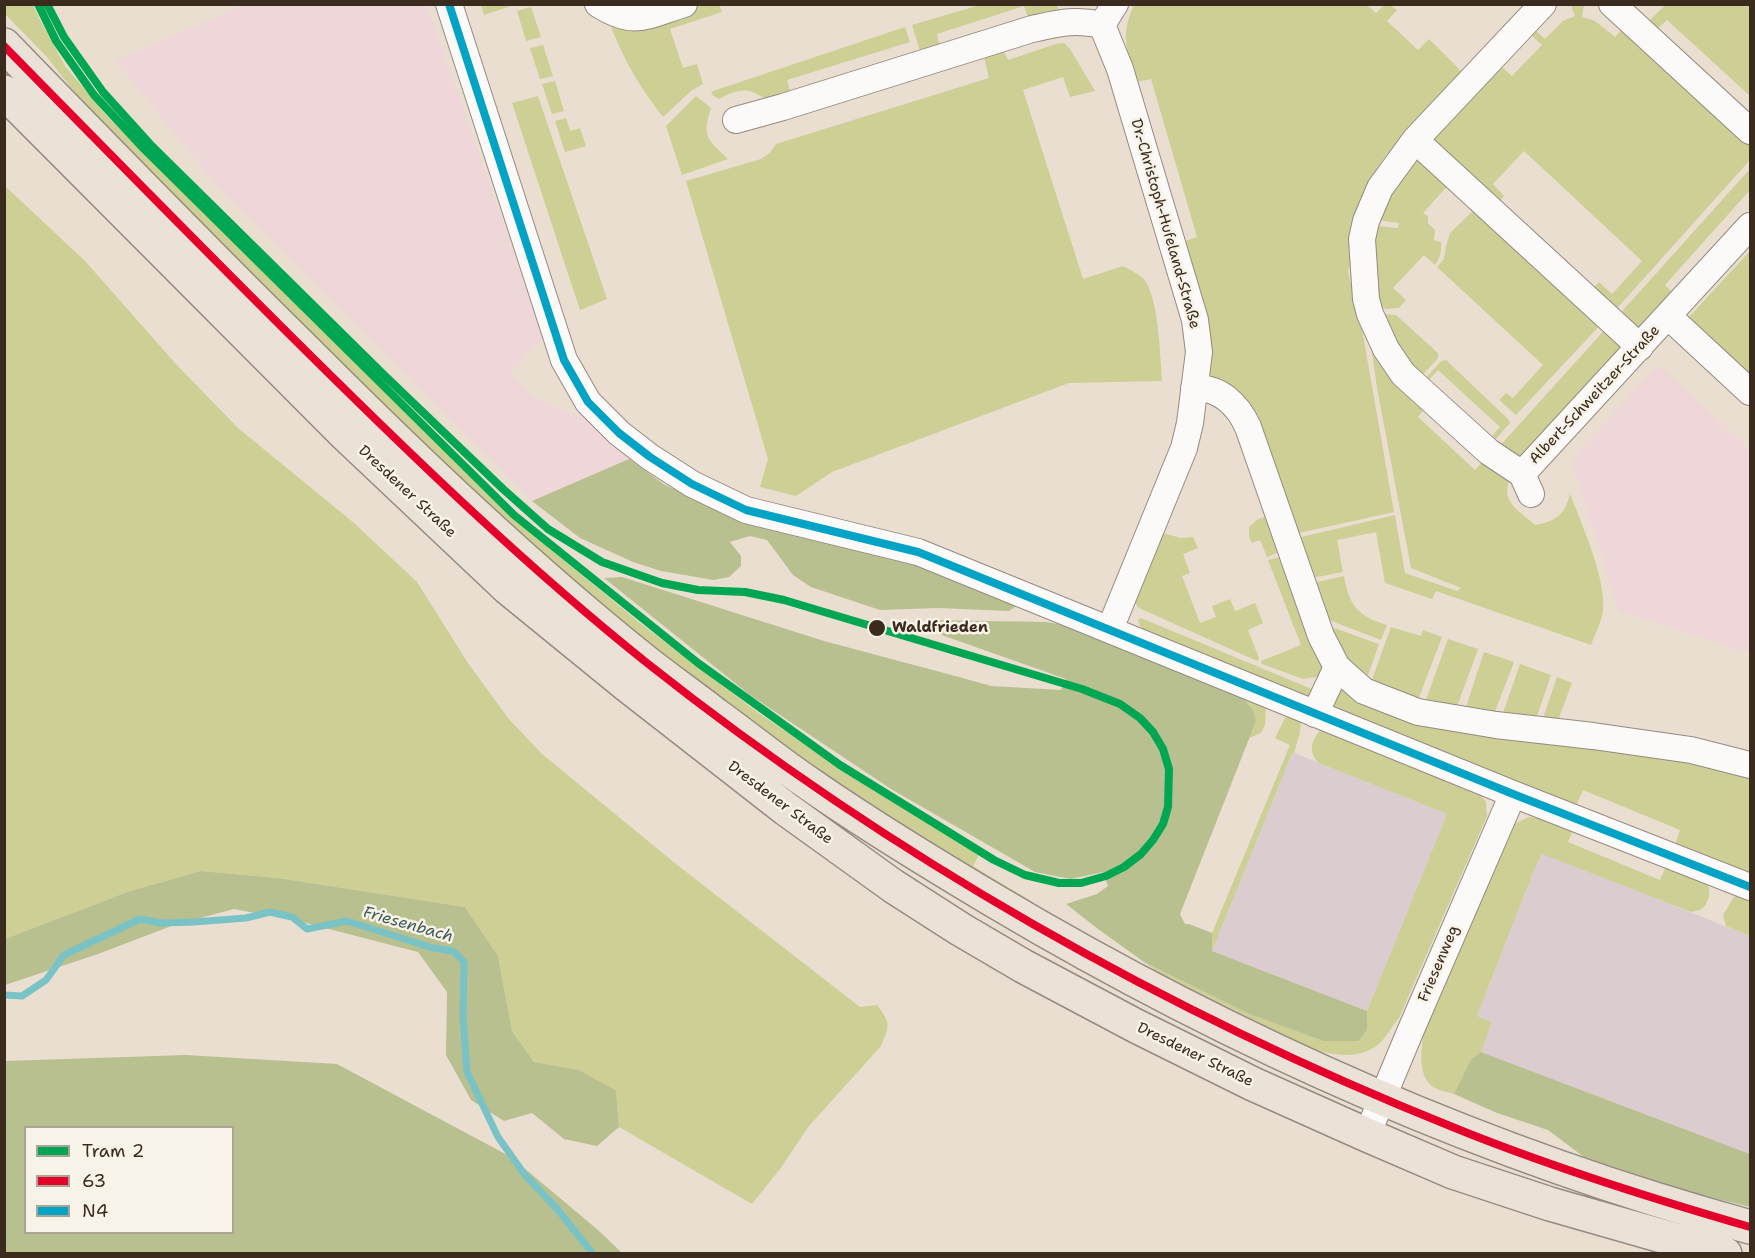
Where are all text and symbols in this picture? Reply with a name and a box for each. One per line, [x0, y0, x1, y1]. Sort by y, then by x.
street label: Dr.-Christoph-Hufeland-Straße [1126, 117, 1204, 331]
street label: Albert-Schweitzer-Straße [1526, 322, 1664, 468]
street label: Dresdener Straße [354, 442, 460, 542]
marker: Waldfrieden [867, 618, 887, 638]
place label: Waldfrieden [892, 619, 988, 637]
street label: Dresdener Straße [724, 758, 836, 848]
water label: Friesenbach [361, 903, 455, 947]
street label: Friesenweg [1415, 923, 1463, 1005]
street label: Dresdener Straße [1134, 1019, 1256, 1091]
legend [24, 1126, 234, 1234]
text: Tram 2 [82, 1139, 144, 1163]
text: 63 [82, 1169, 106, 1193]
text: N4 [82, 1199, 108, 1223]

